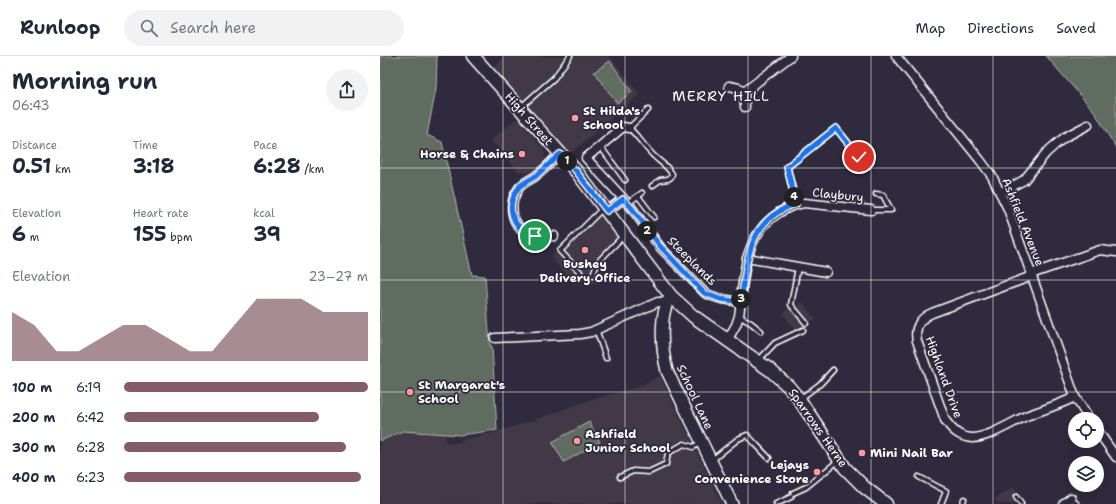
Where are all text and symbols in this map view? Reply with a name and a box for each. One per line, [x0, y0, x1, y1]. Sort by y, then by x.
search box [124, 10, 404, 46]
text: Runloop [20, 15, 100, 40]
icon: search [138, 17, 160, 39]
text: Search here [170, 18, 256, 38]
text: Map [916, 19, 946, 37]
text: Directions [968, 19, 1034, 37]
text: Saved [1056, 19, 1096, 37]
text: Morning run [12, 67, 157, 96]
button: share [326, 69, 368, 111]
district label: MERRY HILL [672, 87, 770, 105]
street label: High Street [501, 89, 557, 149]
text: 06:43 [12, 97, 50, 114]
place label: St Hilda's School [583, 103, 640, 133]
marker: St Hilda's School [570, 113, 580, 123]
text: Distance [12, 138, 57, 153]
text: Time [133, 138, 158, 153]
text: Pace [253, 138, 278, 153]
pin [842, 140, 876, 174]
place label: Horse & Chains [420, 146, 514, 162]
icon: check [848, 146, 870, 168]
marker: Horse & Chains [517, 149, 527, 159]
pin: 1 [557, 151, 577, 171]
text: 0.51 [12, 153, 51, 179]
text: 3:18 [133, 153, 174, 179]
text: 6:28 [253, 153, 301, 179]
text: 1 [564, 153, 570, 168]
text: km [51, 162, 71, 177]
text: /km [301, 162, 324, 177]
street label: Ashfield Avenue [998, 176, 1048, 269]
street label: Claybury [812, 184, 864, 206]
pin: 4 [784, 187, 804, 207]
text: 4 [790, 189, 798, 204]
text: Elevation [12, 206, 61, 221]
text: Heart rate [133, 206, 189, 221]
text: kcal [253, 206, 275, 221]
pin [518, 219, 552, 253]
text: 6 [12, 221, 26, 247]
text: 155 [133, 221, 167, 247]
text: 39 [253, 221, 281, 247]
pin: 2 [637, 221, 657, 241]
text: 2 [643, 223, 651, 238]
icon: arrive [524, 225, 546, 247]
text: m [26, 230, 39, 245]
text: bpm [167, 230, 192, 245]
street label: Steeplands [664, 233, 720, 289]
marker: Bushey Delivery Office [580, 245, 590, 255]
place label: Bushey Delivery Office [539, 256, 631, 286]
text: Elevation [12, 268, 70, 285]
text: 23–27 m [308, 268, 368, 285]
pin: 3 [731, 289, 751, 309]
text: 3 [737, 291, 745, 306]
street label: Highland Drive [922, 334, 966, 420]
street label: School Lane [673, 362, 717, 432]
place label: St Margaret's School [418, 377, 505, 407]
text: 100 m [12, 379, 52, 396]
text: 6:19 [76, 379, 101, 396]
street label: Sparrows Herne [785, 385, 851, 471]
marker: St Margaret's School [405, 387, 415, 397]
text: 200 m [12, 409, 55, 426]
text: 6:42 [76, 409, 105, 426]
map controls [1068, 412, 1104, 492]
button: locate [1068, 412, 1104, 448]
place label: Ashfield Junior School [585, 426, 671, 456]
marker: Ashfield Junior School [572, 436, 582, 446]
text: 300 m [12, 439, 56, 456]
text: 6:28 [76, 439, 105, 456]
place label: Mini Nail Bar [870, 445, 954, 461]
marker: Mini Nail Bar [857, 448, 867, 458]
button: layers [1068, 456, 1104, 492]
place label: Lejays Convenience Store [695, 457, 809, 487]
marker: Lejays Convenience Store [812, 467, 822, 477]
text: 400 m [12, 469, 56, 486]
text: 6:23 [76, 469, 105, 486]

